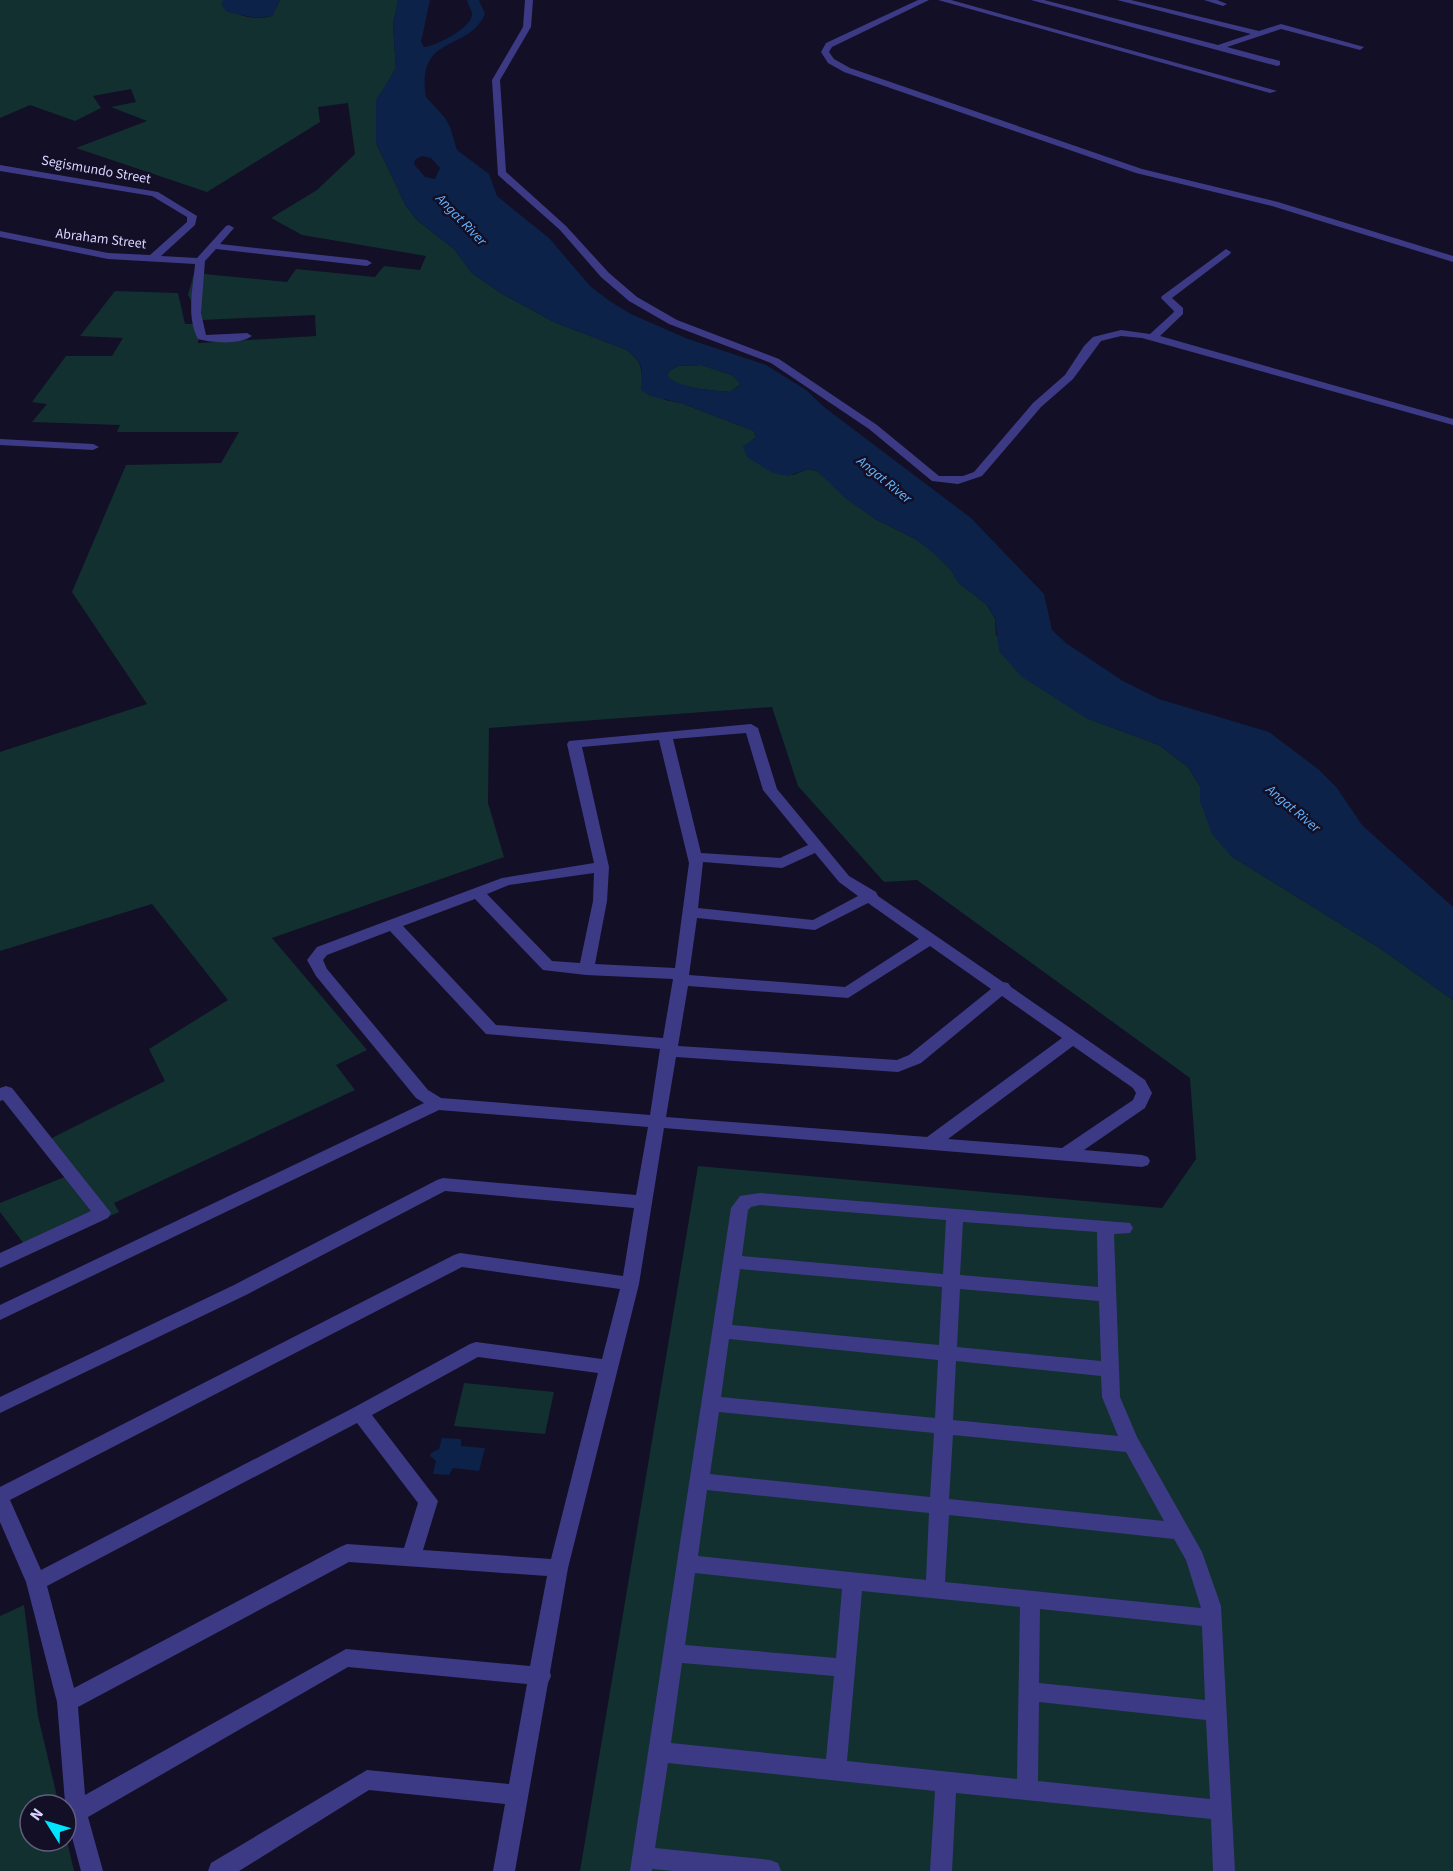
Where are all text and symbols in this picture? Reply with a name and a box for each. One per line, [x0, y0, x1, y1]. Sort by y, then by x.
street label: Segismundo Street [40, 151, 153, 190]
water label: Angat River [430, 189, 492, 251]
street label: Abraham Street [55, 224, 148, 255]
water label: Angat River [851, 451, 917, 509]
water label: Angat River [1261, 780, 1325, 839]
north arrow [18, 1793, 78, 1853]
text: N [25, 1804, 49, 1825]

